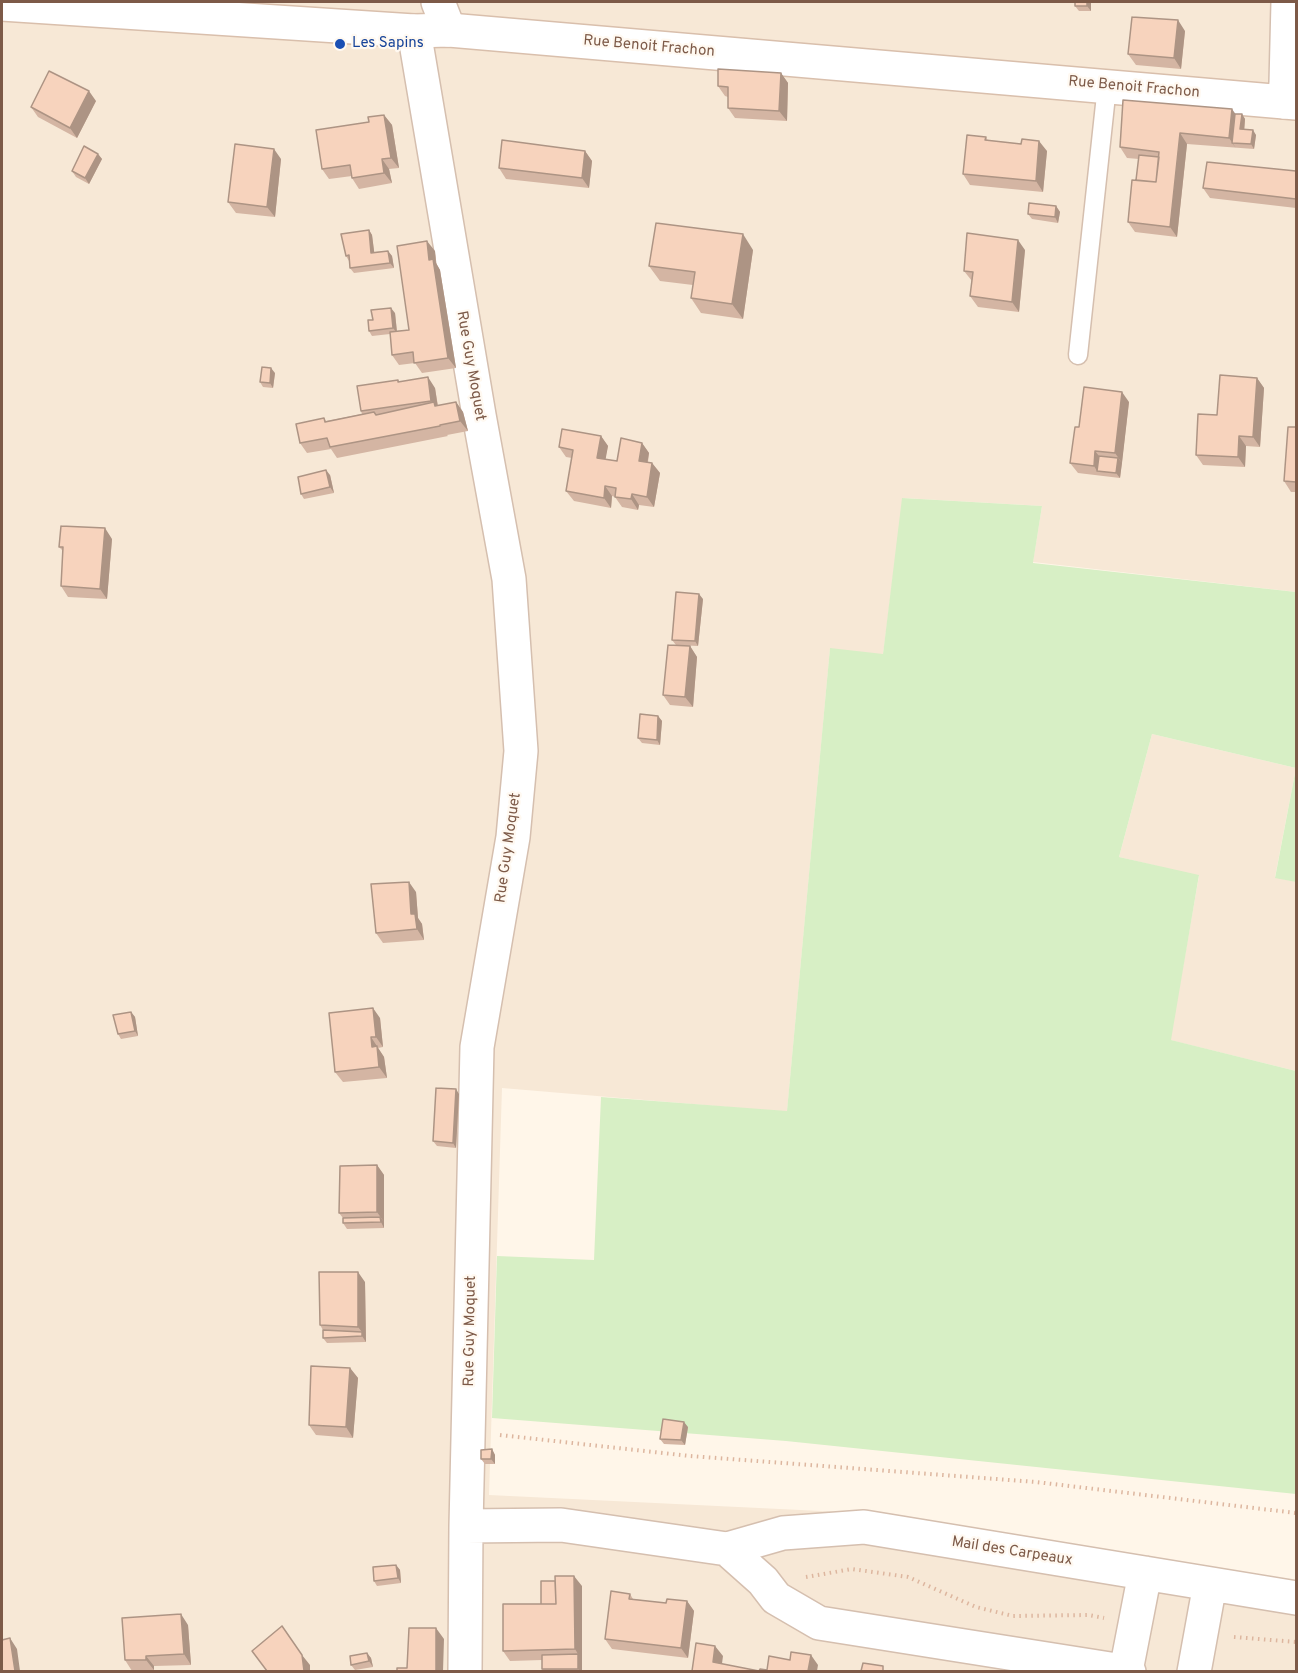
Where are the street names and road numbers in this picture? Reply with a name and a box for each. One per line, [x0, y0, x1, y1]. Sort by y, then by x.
street label: Rue Benoit Frachon [583, 32, 715, 62]
street label: Rue Benoit Frachon [1068, 73, 1200, 103]
street label: Rue Guy Moquet [451, 310, 489, 422]
street label: Rue Guy Moquet [492, 792, 526, 904]
street label: Rue Guy Moquet [461, 1275, 481, 1387]
street label: Mail des Carpeaux [950, 1534, 1074, 1570]

